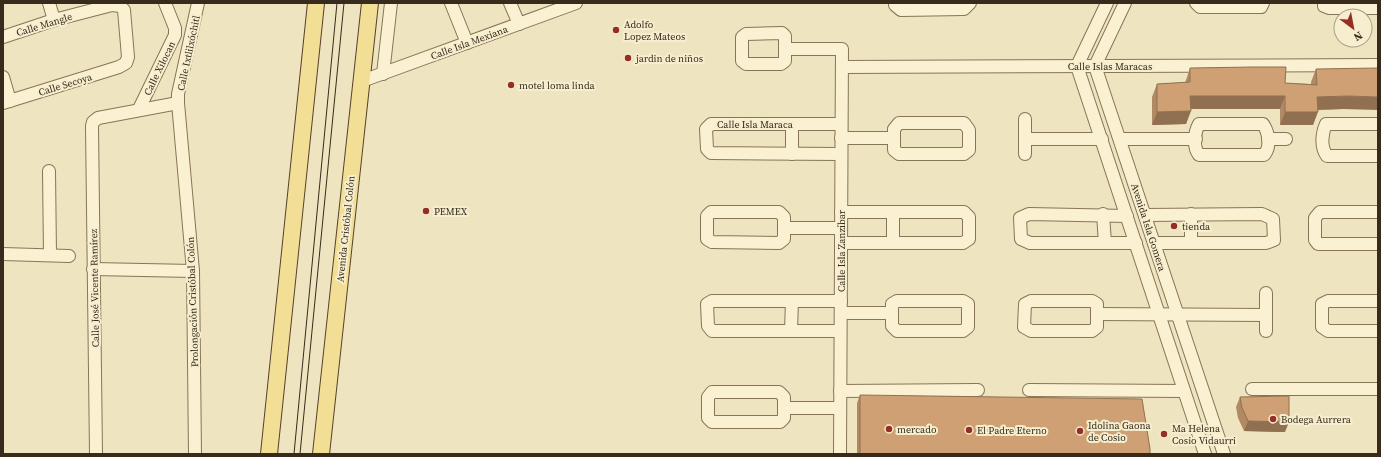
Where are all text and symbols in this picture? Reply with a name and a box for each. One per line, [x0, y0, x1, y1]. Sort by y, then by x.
north arrow [1333, 8, 1373, 48]
street label: Calle Mangle [15, 10, 74, 39]
street label: Calle Ixtlilxóchitl [174, 14, 203, 92]
place label: Adolfo Lopez Mateos [624, 18, 685, 43]
street label: Calle Isla Mexiana [429, 22, 510, 62]
marker: Adolfo Lopez Mateos [611, 25, 621, 35]
text: N [1351, 28, 1365, 45]
street label: Calle Xilocan [141, 39, 178, 97]
place label: jardin de niños [635, 52, 703, 65]
marker: jardin de niños [623, 53, 633, 63]
street label: Calle Islas Maracas [1068, 60, 1152, 73]
street label: Calle Secoya [37, 70, 94, 99]
place label: motel loma linda [519, 79, 595, 92]
marker: motel loma linda [506, 80, 516, 90]
street label: Calle Isla Maraca [717, 118, 794, 131]
street label: Avenida Cristóbal Colón [333, 175, 358, 283]
street label: Avenida Isla Gomera [1128, 182, 1169, 274]
place label: PEMEX [434, 205, 468, 218]
marker: PEMEX [421, 206, 431, 216]
street label: Calle Isla Zanzíbar [835, 209, 848, 292]
place label: tienda [1182, 220, 1211, 233]
marker: tienda [1169, 221, 1179, 231]
street label: Calle José Vicente Ramírez [87, 228, 102, 347]
street label: Prolongación Cristóbal Colón [184, 237, 201, 367]
place label: Bodega Aurrera [1281, 413, 1352, 426]
marker: Bodega Aurrera [1268, 414, 1278, 424]
place label: Idolina Gaona de Cosio [1088, 419, 1151, 444]
place label: Ma Helena Cosio Vidaurri [1172, 422, 1236, 447]
place label: mercado [897, 423, 937, 436]
marker: mercado [884, 424, 894, 434]
place label: El Padre Eterno [977, 424, 1047, 437]
marker: El Padre Eterno [964, 425, 974, 435]
marker: Idolina Gaona de Cosio [1075, 426, 1085, 436]
marker: Ma Helena Cosio Vidaurri [1159, 429, 1169, 439]

